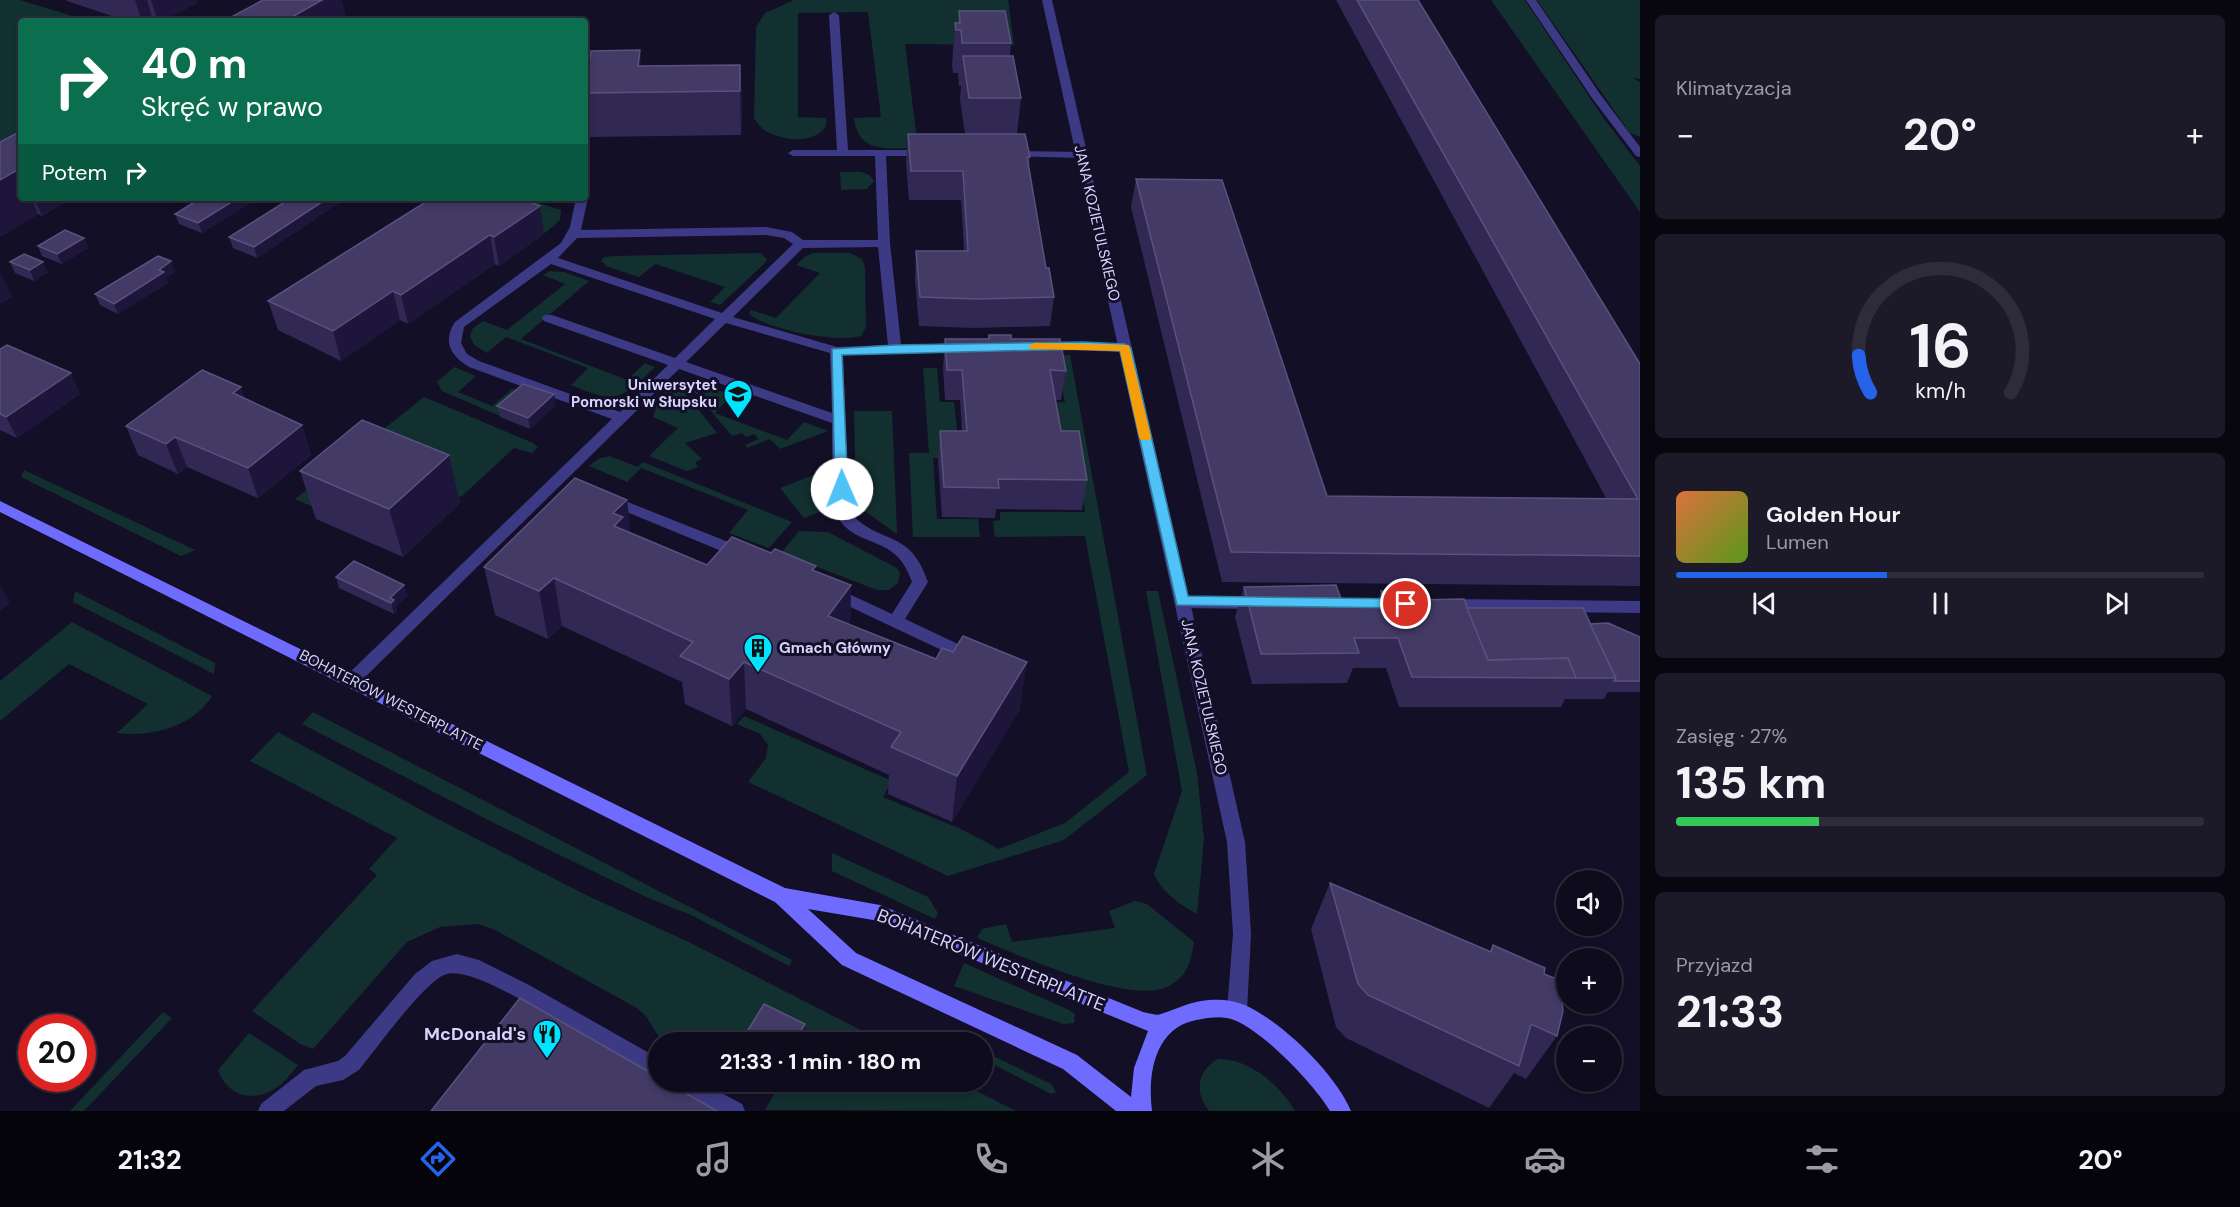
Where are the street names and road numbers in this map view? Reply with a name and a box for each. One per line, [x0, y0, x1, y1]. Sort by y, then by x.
street label: JANA KOZIETULSKIEGO [1069, 143, 1125, 303]
street label: JANA KOZIETULSKIEGO [1176, 617, 1232, 777]
street label: BOHATERÓW WESTERPLATTE [296, 645, 486, 755]
street label: BOHATERÓW WESTERPLATTE [874, 903, 1108, 1017]

